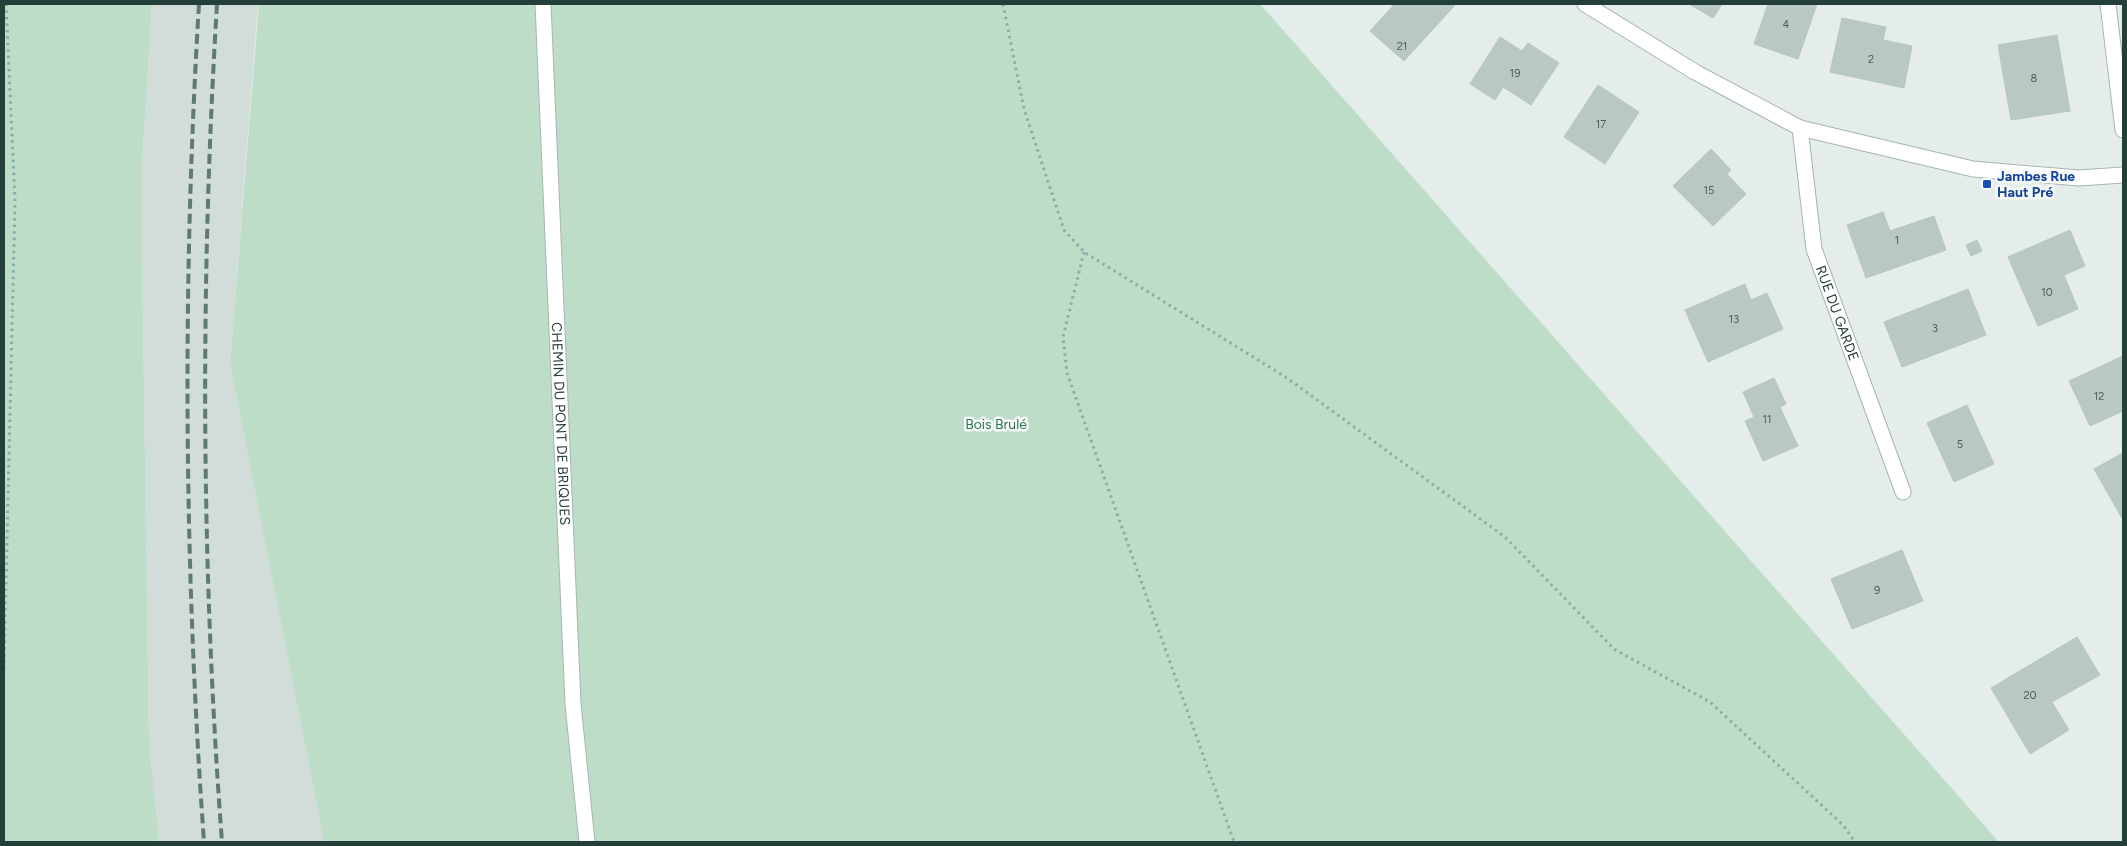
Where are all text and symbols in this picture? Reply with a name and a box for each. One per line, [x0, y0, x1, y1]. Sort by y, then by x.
house number: 4 [1783, 18, 1790, 31]
house number: 21 [1397, 40, 1407, 53]
house number: 2 [1868, 53, 1874, 66]
house number: 19 [1510, 67, 1520, 80]
house number: 8 [2031, 72, 2038, 85]
house number: 17 [1596, 118, 1606, 131]
place label: Jambes Rue Haut Pré [1997, 168, 2075, 201]
marker: Jambes Rue Haut Pré [1981, 178, 1993, 190]
house number: 15 [1704, 184, 1714, 197]
house number: 1 [1895, 234, 1899, 247]
street label: RUE DU GARDE [1812, 263, 1863, 363]
house number: 10 [2041, 286, 2053, 299]
house number: 13 [1729, 313, 1739, 326]
street label: CHEMIN DU PONT DE BRIQUES [548, 322, 574, 525]
house number: 3 [1932, 322, 1938, 335]
house number: 12 [2094, 390, 2104, 403]
house number: 11 [1762, 413, 1772, 426]
park label: Bois Brulé [965, 416, 1027, 433]
house number: 5 [1957, 438, 1963, 451]
house number: 9 [1874, 584, 1880, 597]
house number: 20 [2023, 689, 2037, 702]

